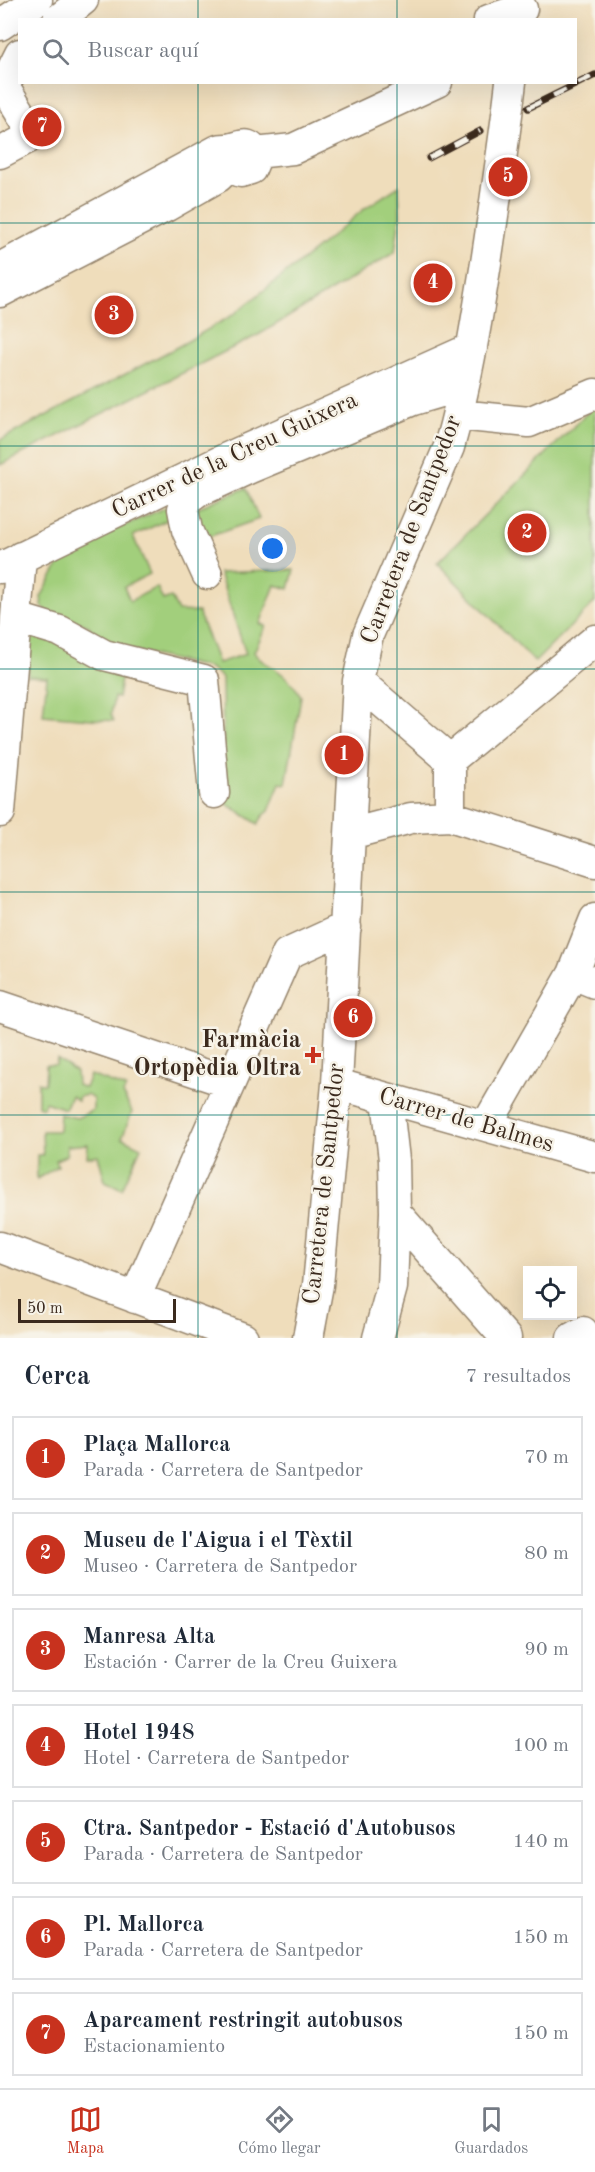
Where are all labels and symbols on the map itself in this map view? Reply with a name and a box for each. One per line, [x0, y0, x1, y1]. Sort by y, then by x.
pin: 7 [22, 104, 62, 150]
pin: 5 [488, 154, 528, 200]
pin: 4 [414, 260, 452, 306]
pin: 3 [94, 292, 134, 338]
street label: Carrer de la Creu Guixera [108, 388, 362, 524]
street label: Carretera de Santpedor [357, 412, 467, 648]
pin: 2 [508, 510, 546, 556]
your location [258, 534, 287, 563]
pin: 1 [324, 732, 364, 777]
pin: 6 [334, 996, 372, 1040]
place label: Farmàcia Ortopèdia Oltra [134, 1029, 301, 1081]
marker: Farmàcia Ortopèdia Oltra [306, 1048, 320, 1062]
street label: Carretera de Santpedor [300, 1062, 350, 1306]
street label: Carrer de Balmes [376, 1085, 556, 1157]
scale bar [18, 1296, 176, 1324]

